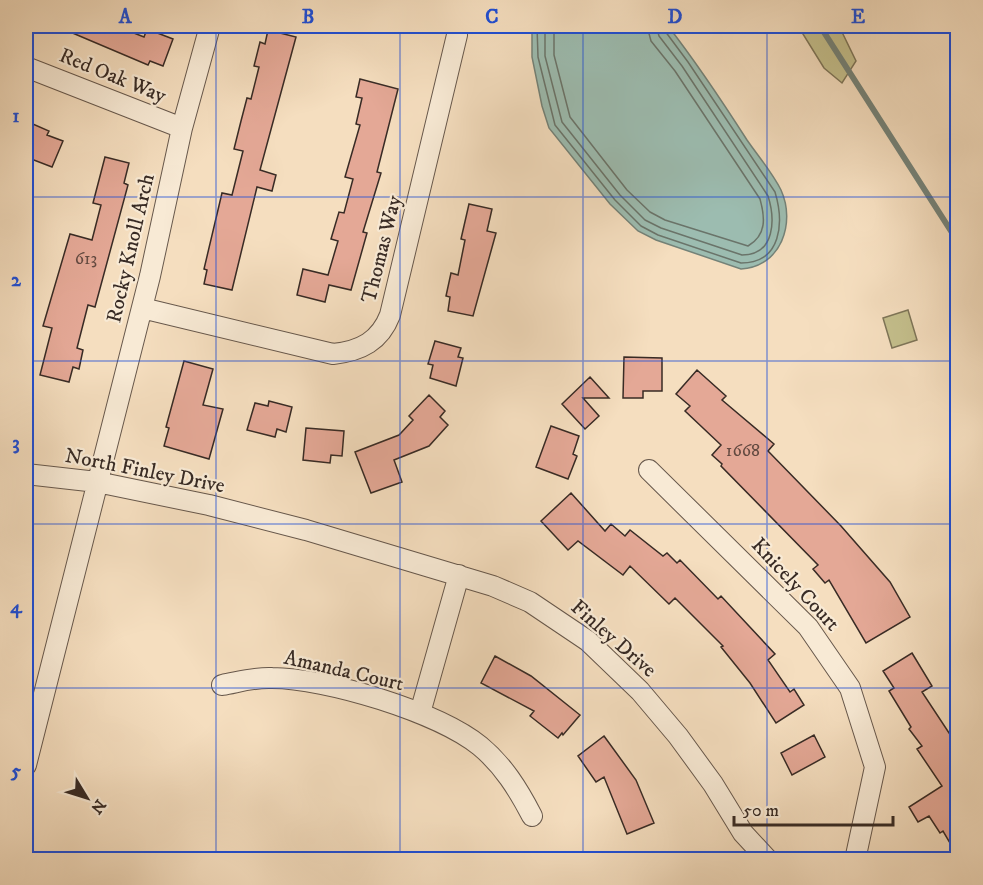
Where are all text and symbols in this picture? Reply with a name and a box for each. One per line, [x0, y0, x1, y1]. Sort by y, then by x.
text: A [118, 5, 133, 30]
text: B [302, 5, 314, 30]
text: C [485, 5, 499, 30]
text: D [668, 5, 683, 30]
text: E [851, 5, 865, 30]
street label: Red Oak Way [55, 43, 171, 110]
text: 1 [12, 104, 20, 129]
street label: Rocky Knoll Arch [101, 171, 161, 325]
street label: Thomas Way [356, 192, 408, 306]
house number: 613 [75, 248, 97, 270]
text: 2 [11, 268, 22, 293]
text: 3 [12, 431, 20, 456]
house number: 1668 [726, 440, 760, 462]
street label: North Finley Drive [63, 443, 227, 499]
street label: Knicely Court [745, 533, 845, 637]
street label: Finley Drive [565, 594, 662, 683]
text: 4 [10, 595, 23, 620]
street label: Amanda Court [282, 645, 406, 697]
text: 5 [10, 759, 21, 784]
north arrow [57, 768, 117, 828]
scale bar [734, 789, 893, 827]
text: N [86, 795, 110, 818]
text: 50 m [743, 800, 779, 822]

